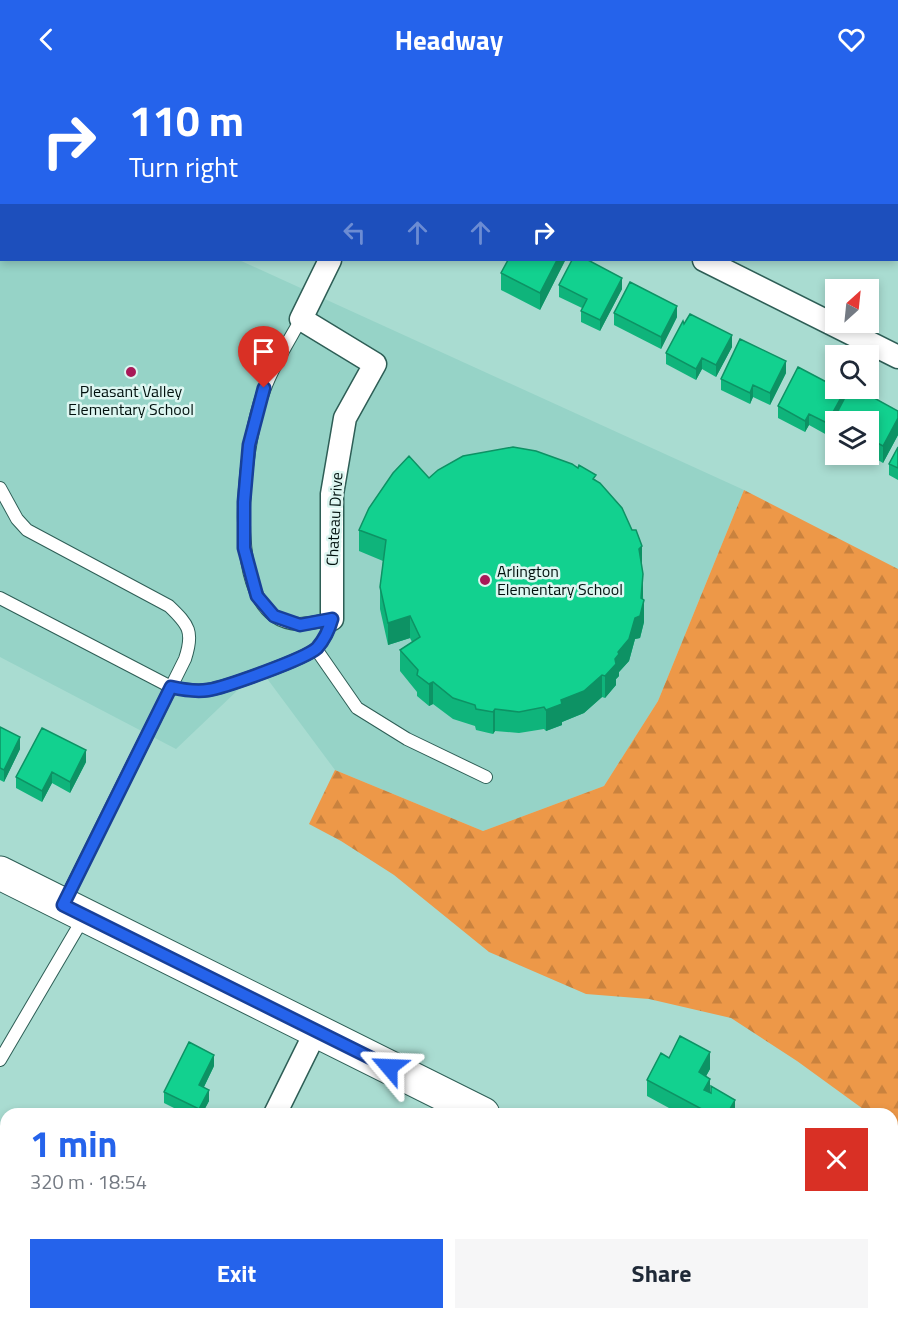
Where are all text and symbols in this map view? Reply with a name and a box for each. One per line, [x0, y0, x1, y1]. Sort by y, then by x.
text: Headway [395, 19, 503, 60]
icon: back [30, 23, 63, 56]
icon: heart [835, 23, 868, 56]
text: 110 m [129, 88, 244, 152]
icon: right [30, 102, 108, 180]
text: Turn right [129, 146, 238, 187]
icon: left [338, 216, 371, 249]
icon: ahead [401, 216, 434, 249]
icon: ahead [464, 216, 497, 249]
icon: right [527, 216, 560, 249]
north arrow [825, 279, 879, 333]
map controls [825, 279, 879, 465]
pin [238, 326, 289, 388]
icon: arrive [247, 335, 280, 368]
button: search [825, 345, 879, 399]
marker: Pleasant Valley Elementary School [124, 365, 138, 379]
place label: Pleasant Valley Elementary School [68, 379, 194, 421]
button: layers [825, 411, 879, 465]
street label: Chateau Drive [320, 471, 348, 567]
place label: Arlington Elementary School [497, 559, 623, 601]
marker: Arlington Elementary School [478, 573, 492, 587]
position arrow [357, 1035, 421, 1099]
text: 1 min [30, 1116, 117, 1171]
button: close [805, 1128, 868, 1191]
text: 320 m · 18:54 [30, 1166, 147, 1197]
button: Exit [30, 1239, 443, 1308]
button: Share [455, 1239, 868, 1308]

